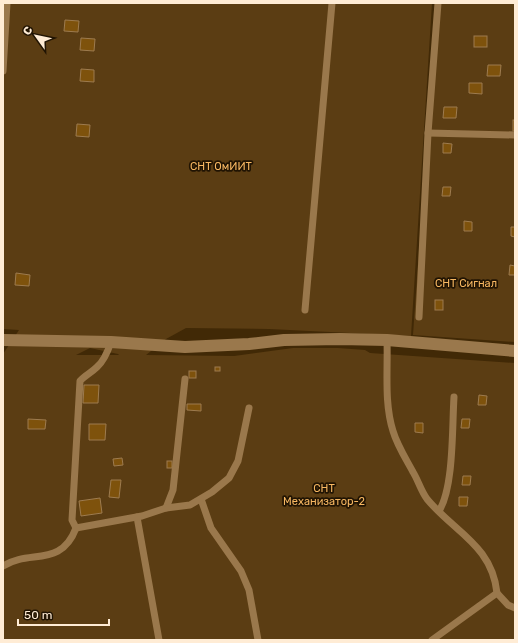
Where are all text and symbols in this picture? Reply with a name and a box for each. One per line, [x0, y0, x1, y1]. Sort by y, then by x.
north arrow [16, 16, 56, 56]
text: С [20, 24, 36, 38]
park label: СНТ ОмИИТ [190, 160, 253, 173]
park label: СНТ Сигнал [435, 277, 497, 290]
park label: СНТ Механизатор-2 [283, 482, 365, 508]
scale bar [18, 601, 109, 627]
text: 50 m [24, 608, 52, 622]

